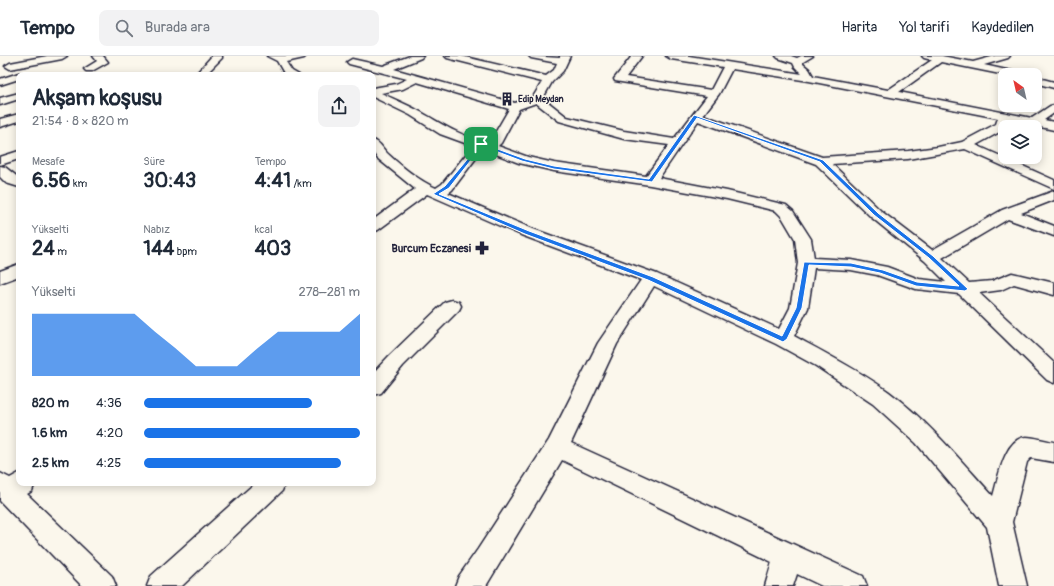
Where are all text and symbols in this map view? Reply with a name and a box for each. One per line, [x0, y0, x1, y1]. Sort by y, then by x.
search box [99, 10, 379, 46]
text: Tempo [20, 16, 75, 40]
icon: search [113, 17, 135, 39]
text: Burada ara [145, 18, 210, 37]
text: Harita [841, 19, 877, 36]
text: Yol tarifi [899, 19, 949, 36]
text: Kaydedilen [971, 19, 1034, 36]
north arrow [998, 68, 1042, 112]
map controls [998, 68, 1042, 164]
text: Akşam koşusu [32, 84, 162, 112]
button: share [318, 85, 360, 127]
building icon: Edip Meydan [499, 91, 515, 107]
place label: Edip Meydan [518, 94, 564, 105]
text: 21:54 · 8 × 820 m [32, 113, 129, 129]
button: layers [998, 120, 1042, 164]
pin [464, 127, 498, 161]
icon: arrive [470, 133, 492, 155]
text: Mesafe [32, 155, 65, 168]
text: Süre [143, 155, 165, 168]
text: Tempo [255, 155, 286, 168]
text: 6.56 [32, 168, 71, 193]
text: 30:43 [143, 168, 196, 193]
text: 4:41 [255, 168, 291, 193]
text: km [71, 177, 87, 190]
text: /km [291, 177, 312, 190]
text: Yükselti [32, 223, 69, 236]
text: Nabız [143, 223, 170, 236]
text: kcal [255, 223, 273, 236]
text: 24 [32, 236, 55, 261]
text: 144 [143, 236, 174, 261]
text: 403 [255, 236, 291, 261]
pharmacy icon: Burcum Eczanesi [474, 240, 490, 256]
place label: Burcum Eczanesi [391, 242, 471, 255]
text: m [55, 245, 67, 258]
text: bpm [174, 245, 197, 258]
text: Yükselti [32, 284, 75, 300]
text: 278–281 m [298, 284, 360, 300]
text: 820 m [32, 395, 69, 411]
text: 4:36 [96, 395, 122, 411]
text: 1.6 km [32, 425, 67, 441]
text: 4:20 [96, 425, 123, 441]
text: 2.5 km [32, 455, 69, 471]
text: 4:25 [96, 455, 121, 471]

